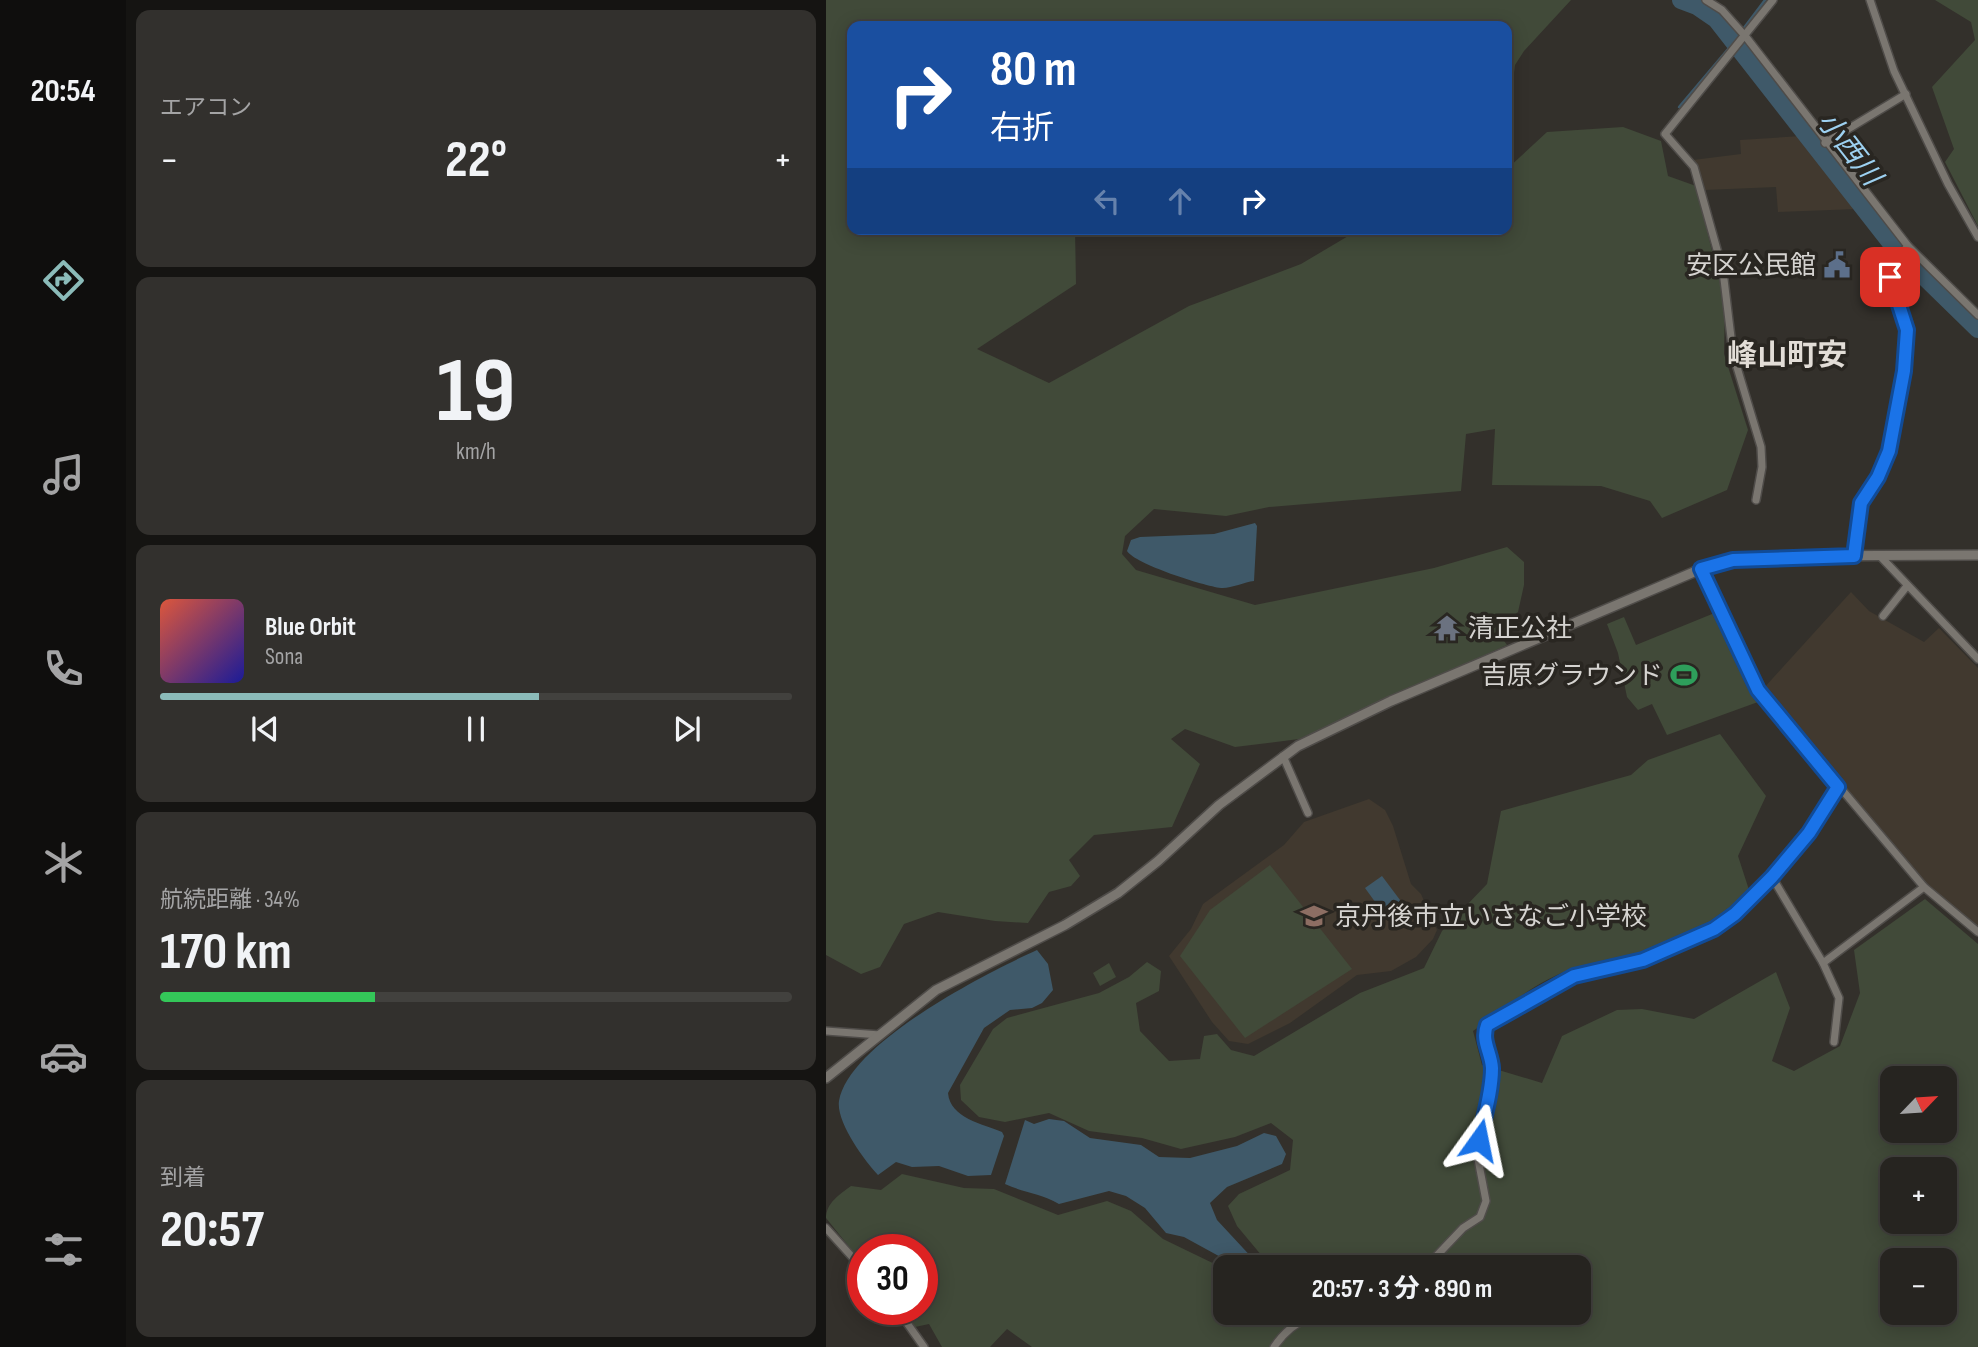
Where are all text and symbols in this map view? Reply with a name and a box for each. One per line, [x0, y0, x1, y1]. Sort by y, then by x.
text: 80 m [990, 41, 1077, 100]
icon: right [875, 49, 966, 140]
text: 20:54 [31, 72, 95, 111]
text: エアコン [160, 94, 252, 122]
water label: 小西川 [1810, 106, 1890, 195]
text: 右折 [990, 109, 1054, 148]
text: 22° [445, 129, 507, 192]
text: − [160, 138, 179, 183]
text: + [773, 138, 792, 183]
icon: left [1088, 182, 1126, 220]
icon: ahead [1161, 182, 1199, 220]
icon: right [1234, 182, 1272, 220]
pin [1860, 247, 1920, 307]
public building icon: 安区公民館 [1822, 250, 1852, 280]
place label: 安区公民館 [1686, 251, 1816, 282]
icon: directions [39, 256, 88, 305]
icon: arrive [1871, 258, 1909, 296]
text: 19 [437, 338, 515, 447]
district label: 峰山町安 [1727, 338, 1847, 374]
text: km/h [456, 438, 496, 466]
icon: music [39, 450, 88, 499]
text: Blue Orbit [265, 612, 356, 643]
temple icon: 清正公社 [1432, 613, 1462, 643]
place label: 清正公社 [1468, 614, 1572, 645]
text: Sona [265, 643, 303, 671]
icon: phone [39, 644, 88, 693]
sports icon: 吉原グラウンド [1669, 660, 1699, 690]
place label: 吉原グラウンド [1481, 661, 1663, 692]
icon: previous [246, 710, 284, 748]
icon: pause [457, 710, 495, 748]
icon: next [668, 710, 706, 748]
icon: climate [39, 838, 88, 887]
text: 航続距離 · 34% [160, 886, 300, 914]
school or university icon: 京丹後市立いさなご小学校 [1299, 901, 1329, 931]
place label: 京丹後市立いさなご小学校 [1335, 902, 1647, 933]
text: 170 km [160, 921, 292, 984]
icon: car [39, 1032, 88, 1081]
north arrow [1880, 1066, 1956, 1143]
map controls [1880, 1066, 1957, 1325]
position arrow [1442, 1103, 1516, 1177]
button: + [1880, 1157, 1957, 1234]
text: 到着 [160, 1164, 206, 1192]
text: 20:57 [160, 1199, 264, 1262]
icon: filters [39, 1225, 88, 1274]
speed limit sign: 30 [847, 1234, 938, 1325]
button: − [1880, 1248, 1957, 1325]
text: 20:57 · 3 分 · 890 m [1312, 1274, 1492, 1305]

